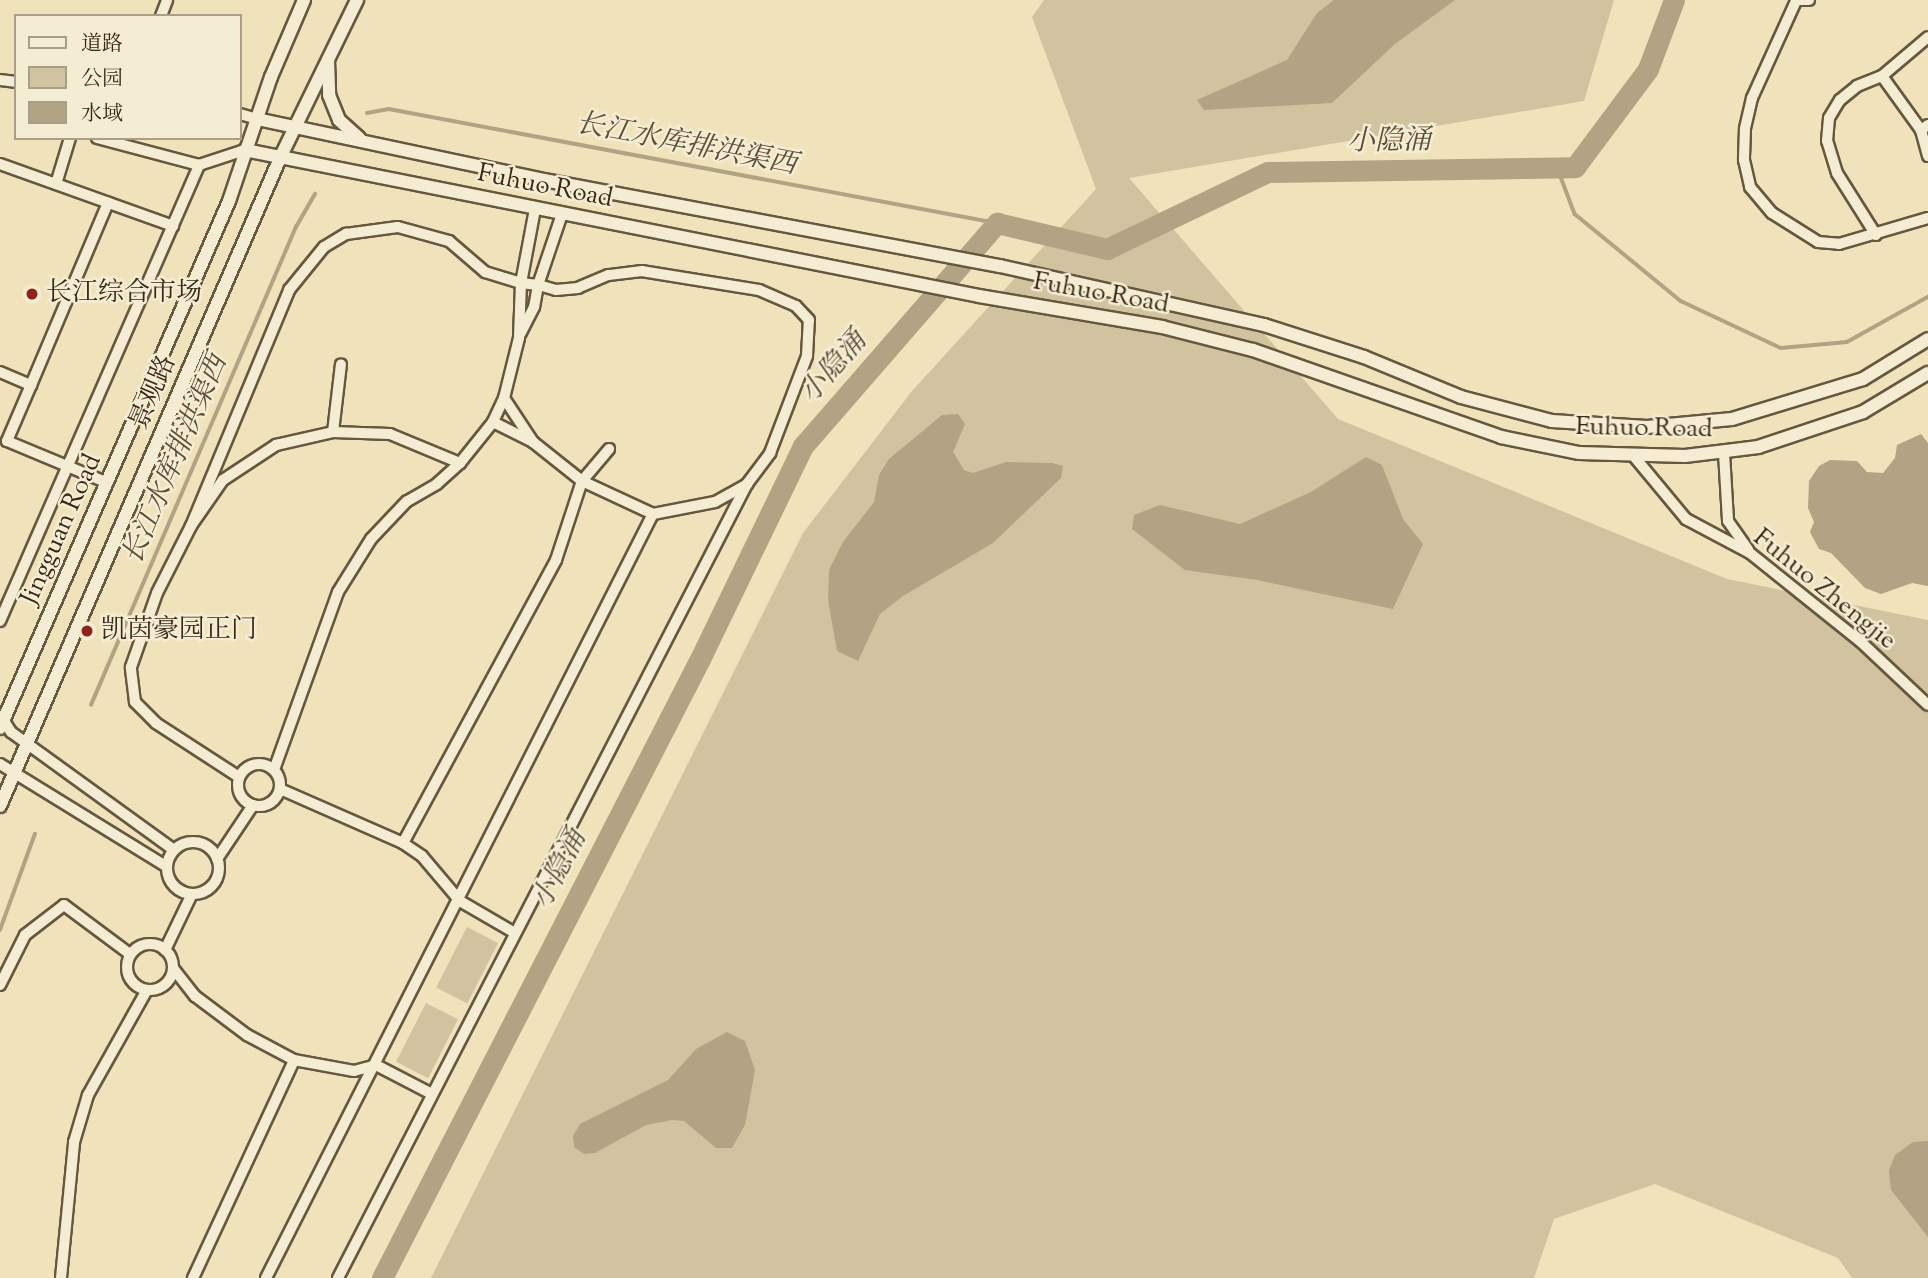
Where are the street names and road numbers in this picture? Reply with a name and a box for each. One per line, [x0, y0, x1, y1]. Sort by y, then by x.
street label: Fuhuo Road [475, 159, 615, 215]
street label: Fuhuo Road [1031, 267, 1171, 321]
street label: 景观路 [124, 351, 184, 435]
street label: Fuhuo Road [1575, 412, 1713, 446]
street label: Jingguan Road [15, 450, 109, 610]
street label: Fuhuo Zhengjie [1746, 523, 1902, 657]

